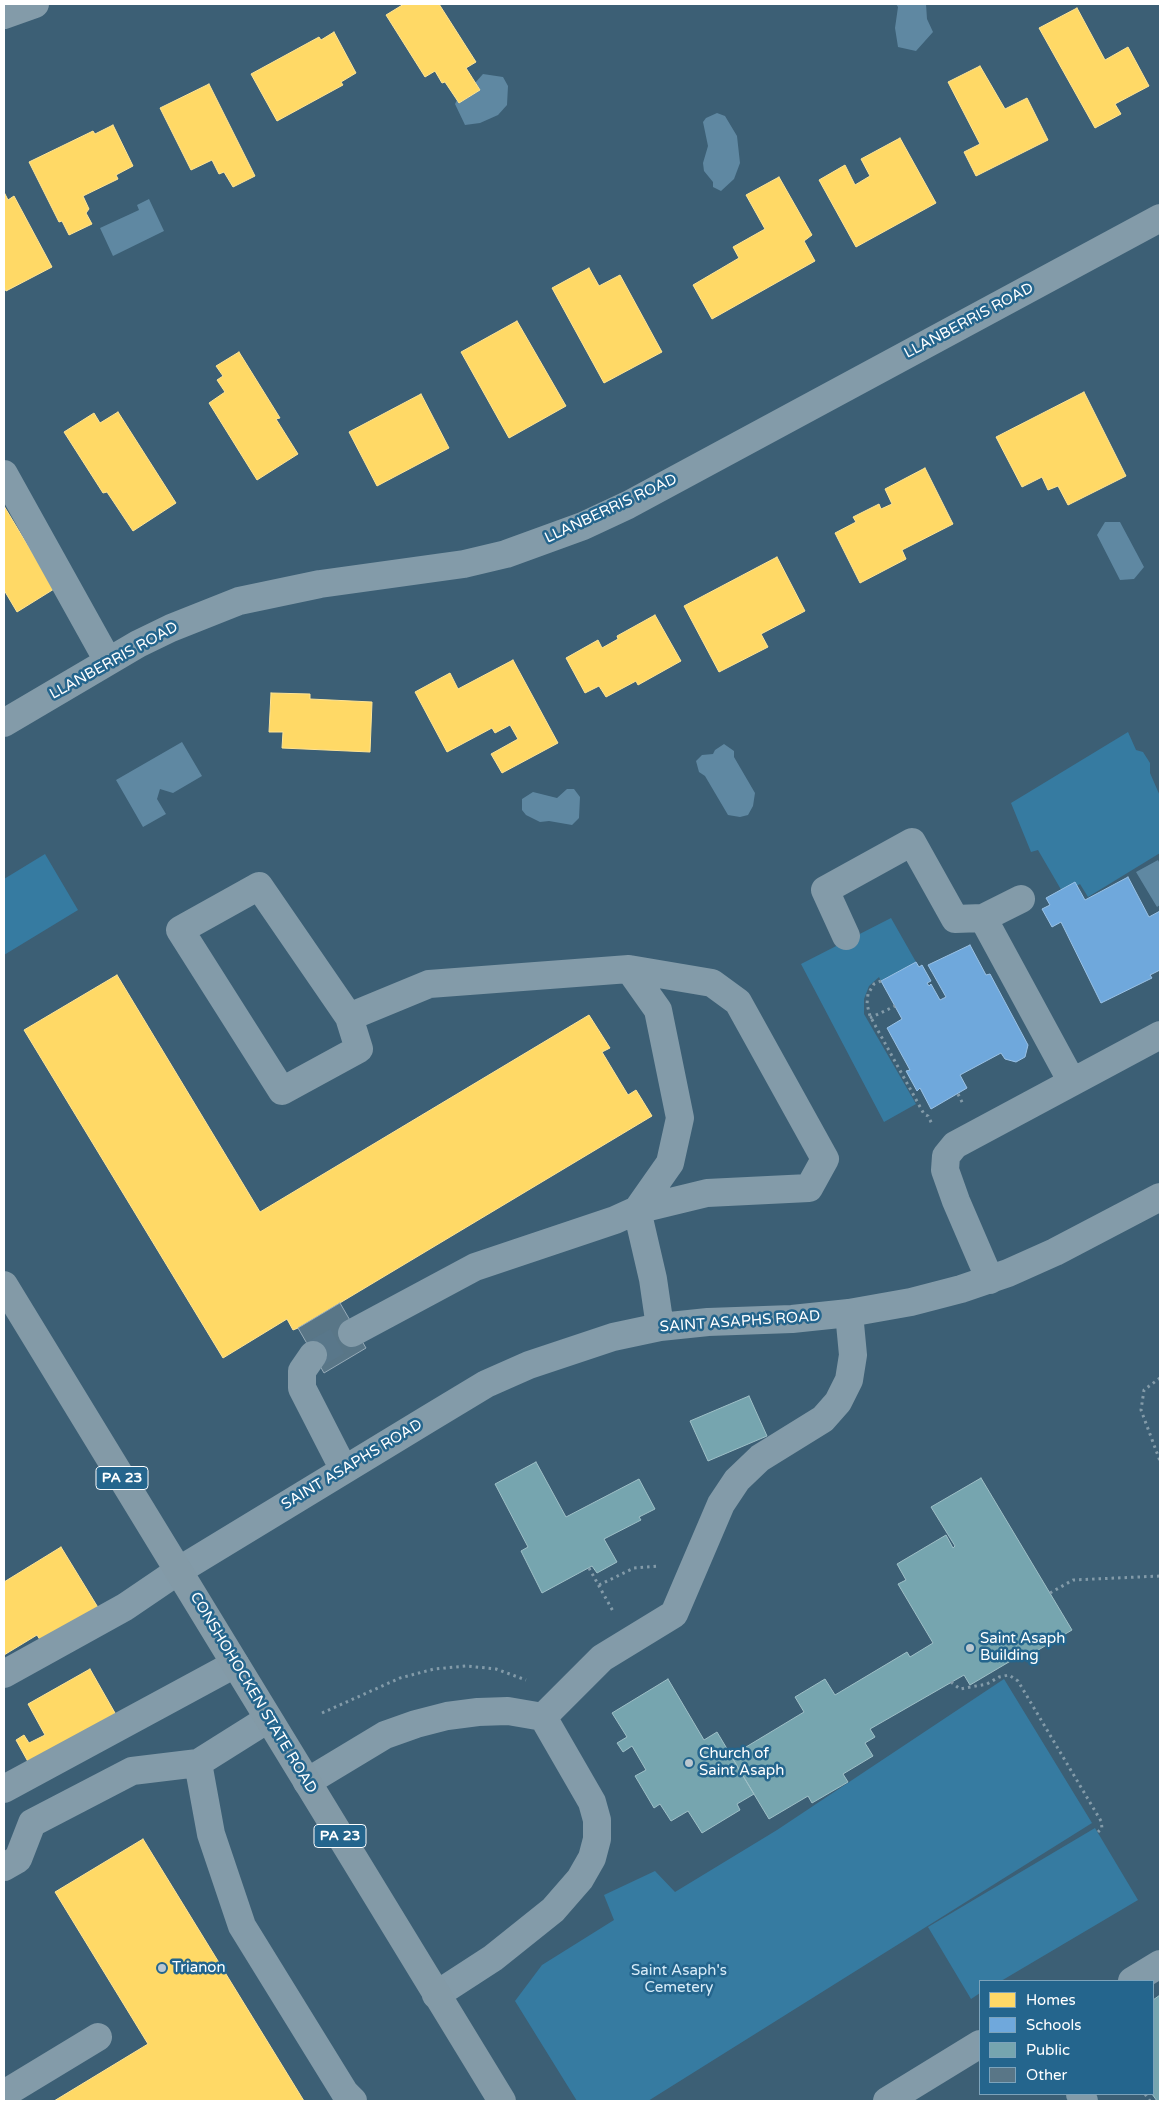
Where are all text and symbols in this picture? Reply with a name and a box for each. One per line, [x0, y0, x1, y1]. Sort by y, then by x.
street label: LLANBERRIS ROAD [901, 279, 1037, 363]
street label: LLANBERRIS ROAD [542, 470, 680, 548]
street label: LLANBERRIS ROAD [47, 618, 181, 704]
street label: SAINT ASAPHS ROAD [659, 1307, 821, 1337]
street label: SAINT ASAPHS ROAD [278, 1416, 426, 1514]
road number: PA 23 [96, 1466, 148, 1490]
street label: CONSHOHOCKEN STATE ROAD [186, 1589, 320, 1797]
place label: Saint Asaph Building [980, 1630, 1065, 1665]
marker: Saint Asaph Building [964, 1642, 976, 1654]
place label: Church of Saint Asaph [699, 1745, 784, 1780]
marker: Church of Saint Asaph [683, 1757, 695, 1769]
road number: PA 23 [314, 1824, 366, 1848]
place label: Trianon [172, 1959, 226, 1977]
marker: Trianon [156, 1962, 168, 1974]
park label: Saint Asaph's Cemetery [631, 1962, 727, 1997]
legend [979, 1980, 1154, 2095]
text: Homes [1026, 1991, 1076, 2009]
text: Schools [1026, 2016, 1082, 2034]
text: Public [1026, 2041, 1070, 2059]
text: Other [1026, 2066, 1067, 2084]

